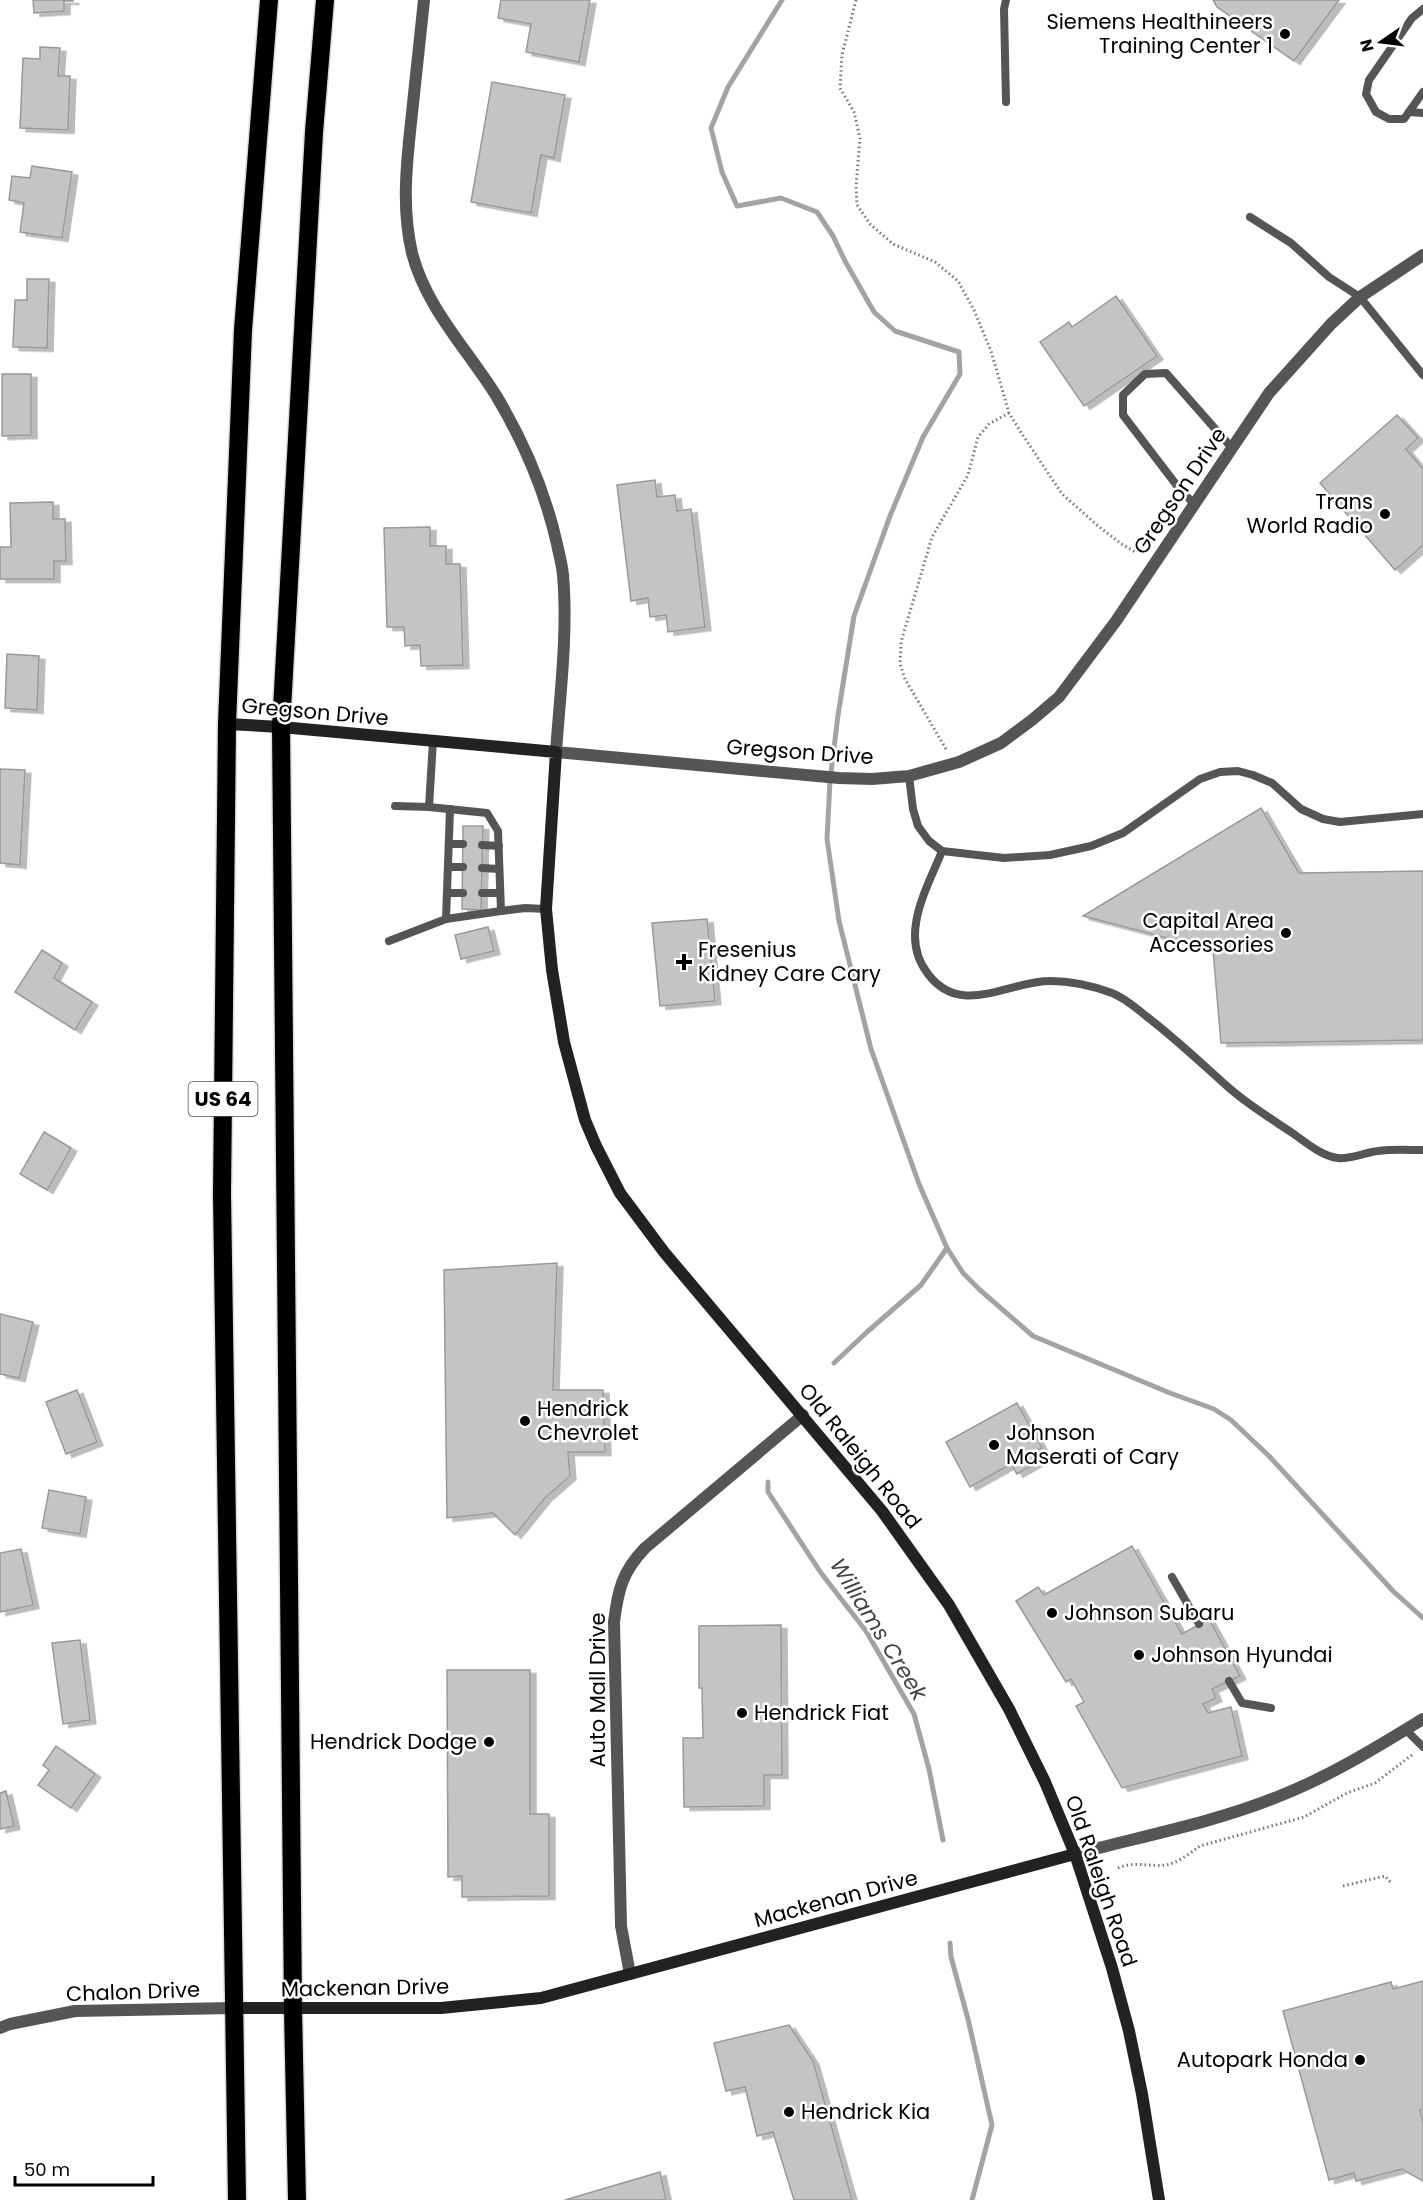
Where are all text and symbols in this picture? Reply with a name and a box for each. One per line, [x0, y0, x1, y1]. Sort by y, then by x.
place label: Siemens Healthineers Training Center 1 [1046, 7, 1273, 60]
north arrow [1351, 12, 1411, 72]
marker: Siemens Healthineers Training Center 1 [1278, 27, 1292, 41]
text: N [1354, 37, 1380, 54]
street label: Gregson Drive [1126, 421, 1233, 560]
place label: Trans World Radio [1246, 487, 1373, 540]
marker: Trans World Radio [1378, 507, 1392, 521]
street label: Gregson Drive [240, 691, 390, 732]
street label: Gregson Drive [725, 732, 875, 771]
place label: Capital Area Accessories [1142, 906, 1274, 959]
marker: Capital Area Accessories [1279, 926, 1293, 940]
place label: Fresenius Kidney Care Cary [698, 935, 881, 988]
marker: Fresenius Kidney Care Cary [675, 953, 693, 971]
road number: US 64 [188, 1082, 258, 1116]
street label: Old Raleigh Road [793, 1377, 928, 1535]
place label: Hendrick Chevrolet [537, 1394, 639, 1447]
marker: Hendrick Chevrolet [518, 1414, 532, 1428]
place label: Johnson Maserati of Cary [1006, 1418, 1179, 1471]
marker: Johnson Maserati of Cary [987, 1438, 1001, 1452]
water label: Williams Creek [822, 1552, 936, 1708]
place label: Johnson Subaru [1064, 1598, 1234, 1627]
marker: Johnson Subaru [1045, 1606, 1059, 1620]
street label: Auto Mall Drive [583, 1612, 612, 1768]
place label: Johnson Hyundai [1151, 1640, 1333, 1669]
marker: Johnson Hyundai [1132, 1648, 1146, 1662]
place label: Hendrick Fiat [754, 1698, 889, 1727]
marker: Hendrick Fiat [735, 1706, 749, 1720]
place label: Hendrick Dodge [310, 1727, 477, 1756]
marker: Hendrick Dodge [482, 1735, 496, 1749]
street label: Old Raleigh Road [1059, 1791, 1144, 1970]
street label: Mackenan Drive [751, 1863, 921, 1934]
street label: Mackenan Drive [281, 1972, 449, 2003]
street label: Chalon Drive [65, 1975, 201, 2008]
place label: Autopark Honda [1177, 2045, 1348, 2074]
marker: Autopark Honda [1353, 2053, 1367, 2067]
place label: Hendrick Kia [801, 2097, 930, 2126]
marker: Hendrick Kia [782, 2105, 796, 2119]
scale bar [15, 2149, 153, 2187]
text: 50 m [24, 2157, 70, 2182]

